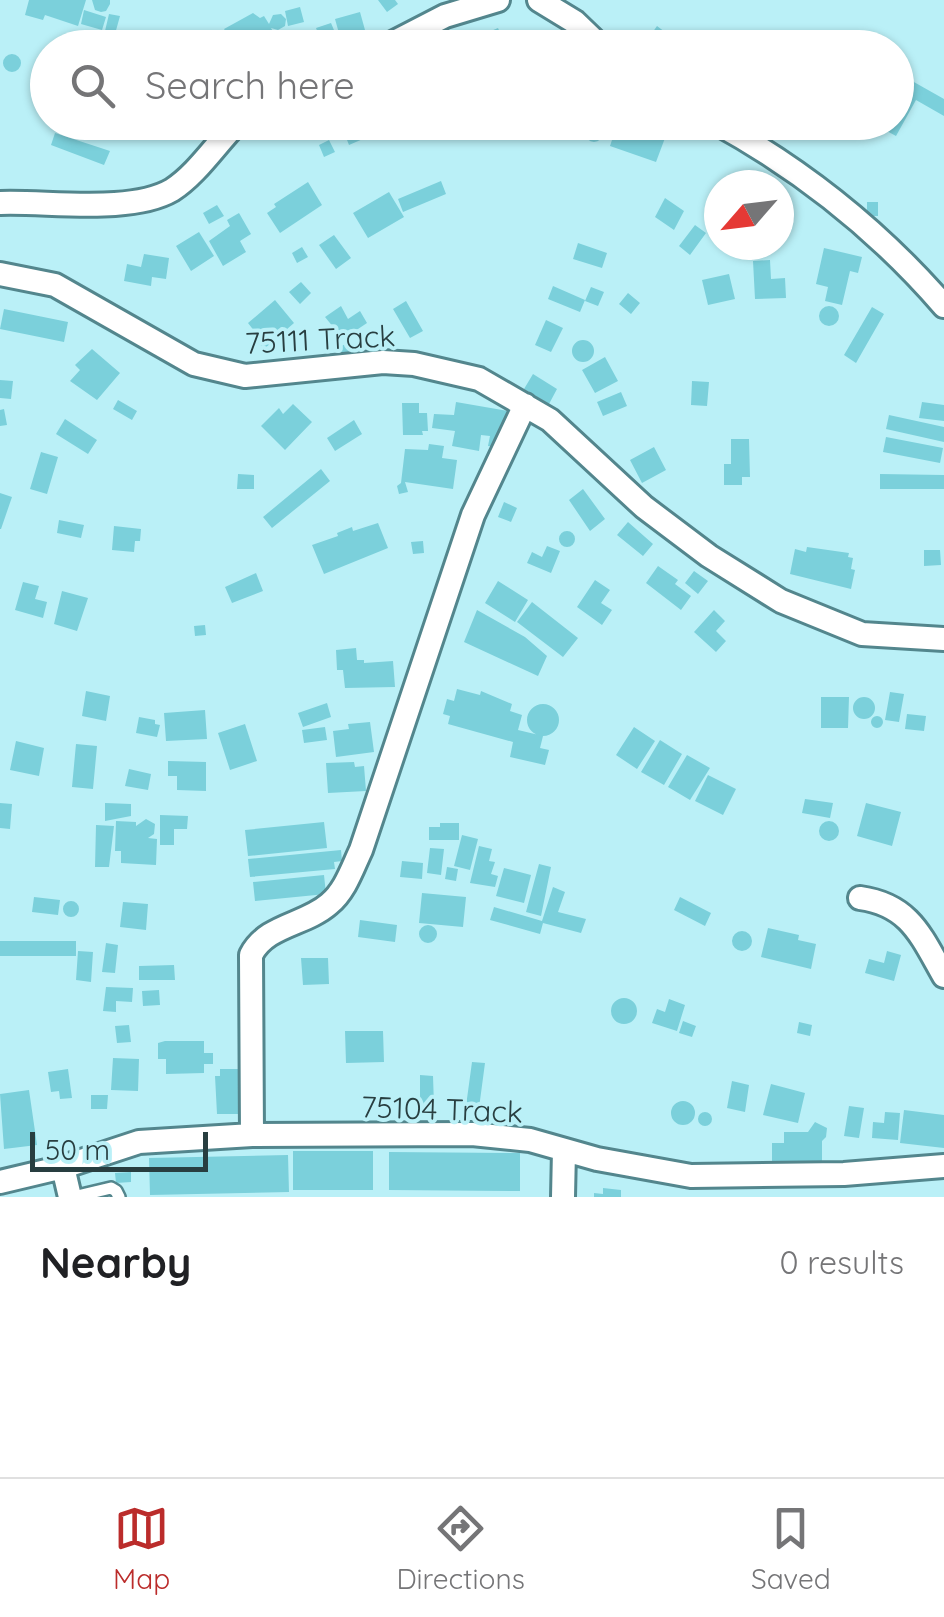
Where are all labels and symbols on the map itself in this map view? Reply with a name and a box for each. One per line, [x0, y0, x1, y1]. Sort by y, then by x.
north arrow [704, 170, 794, 260]
street label: 75111 Track [244, 316, 396, 362]
street label: 75104 Track [360, 1087, 524, 1131]
scale bar [30, 1127, 208, 1172]

